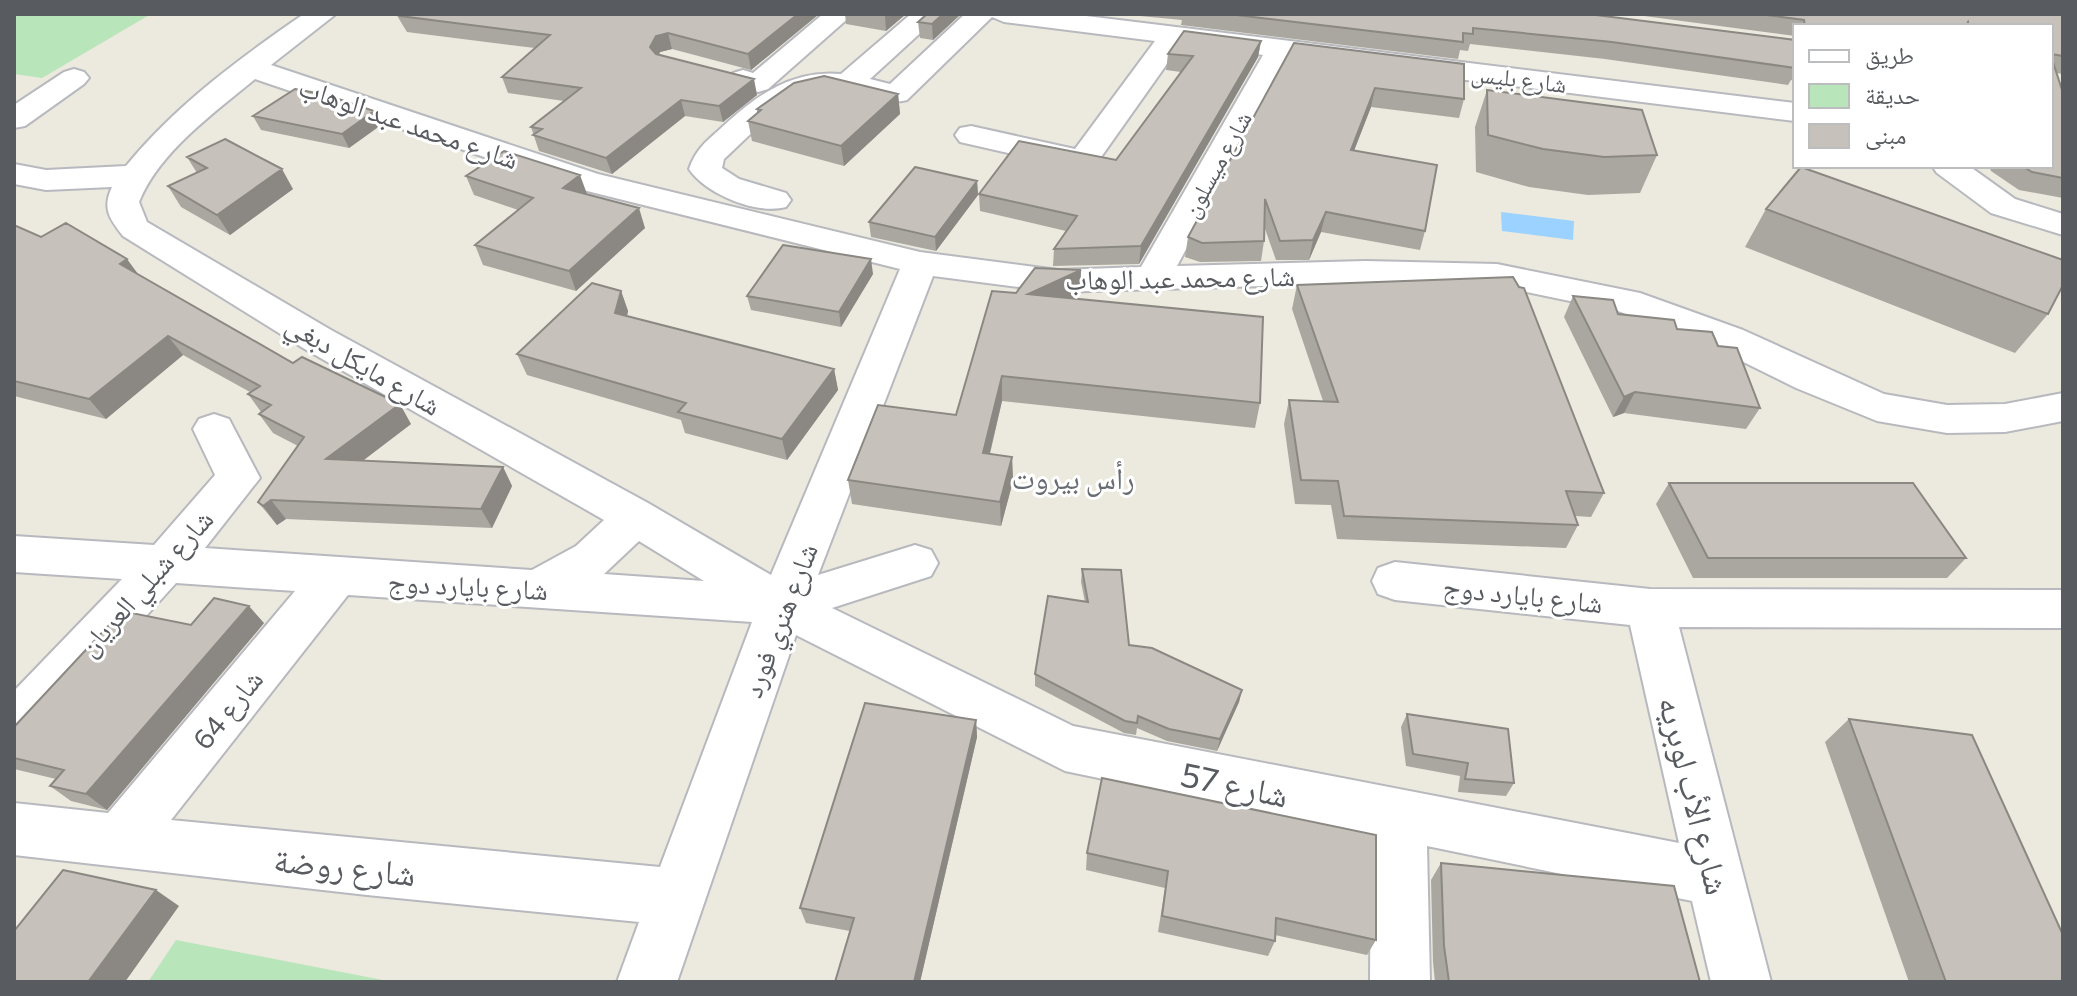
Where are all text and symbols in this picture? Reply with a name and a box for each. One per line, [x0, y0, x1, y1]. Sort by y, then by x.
legend [1793, 24, 2053, 168]
text: طريق [1865, 40, 1914, 70]
street label: شارع بليس [1469, 58, 1568, 100]
street label: شارع محمد عبد الوهاب [294, 69, 523, 177]
text: حديقة [1865, 80, 1920, 109]
street label: شارع ميسلون [1175, 106, 1259, 223]
text: مبنى [1865, 120, 1906, 150]
street label: شارع محمد عبد الوهاب [1065, 258, 1295, 298]
street label: شارع مايكل دبغي [277, 306, 447, 428]
district label: رأس بيروت [1011, 458, 1135, 497]
street label: شارع شبلي العريان [70, 502, 225, 667]
street label: شارع هنري فورد [734, 538, 831, 704]
street label: شارع بايارد دوج [387, 564, 549, 608]
street label: شارع بايارد دوج [1441, 569, 1605, 621]
street label: شارع 64 [185, 662, 271, 757]
street label: شارع الأب لوبريه [1648, 692, 1741, 899]
street label: شارع 57 [1177, 751, 1293, 818]
street label: شارع روضة [272, 837, 418, 896]

